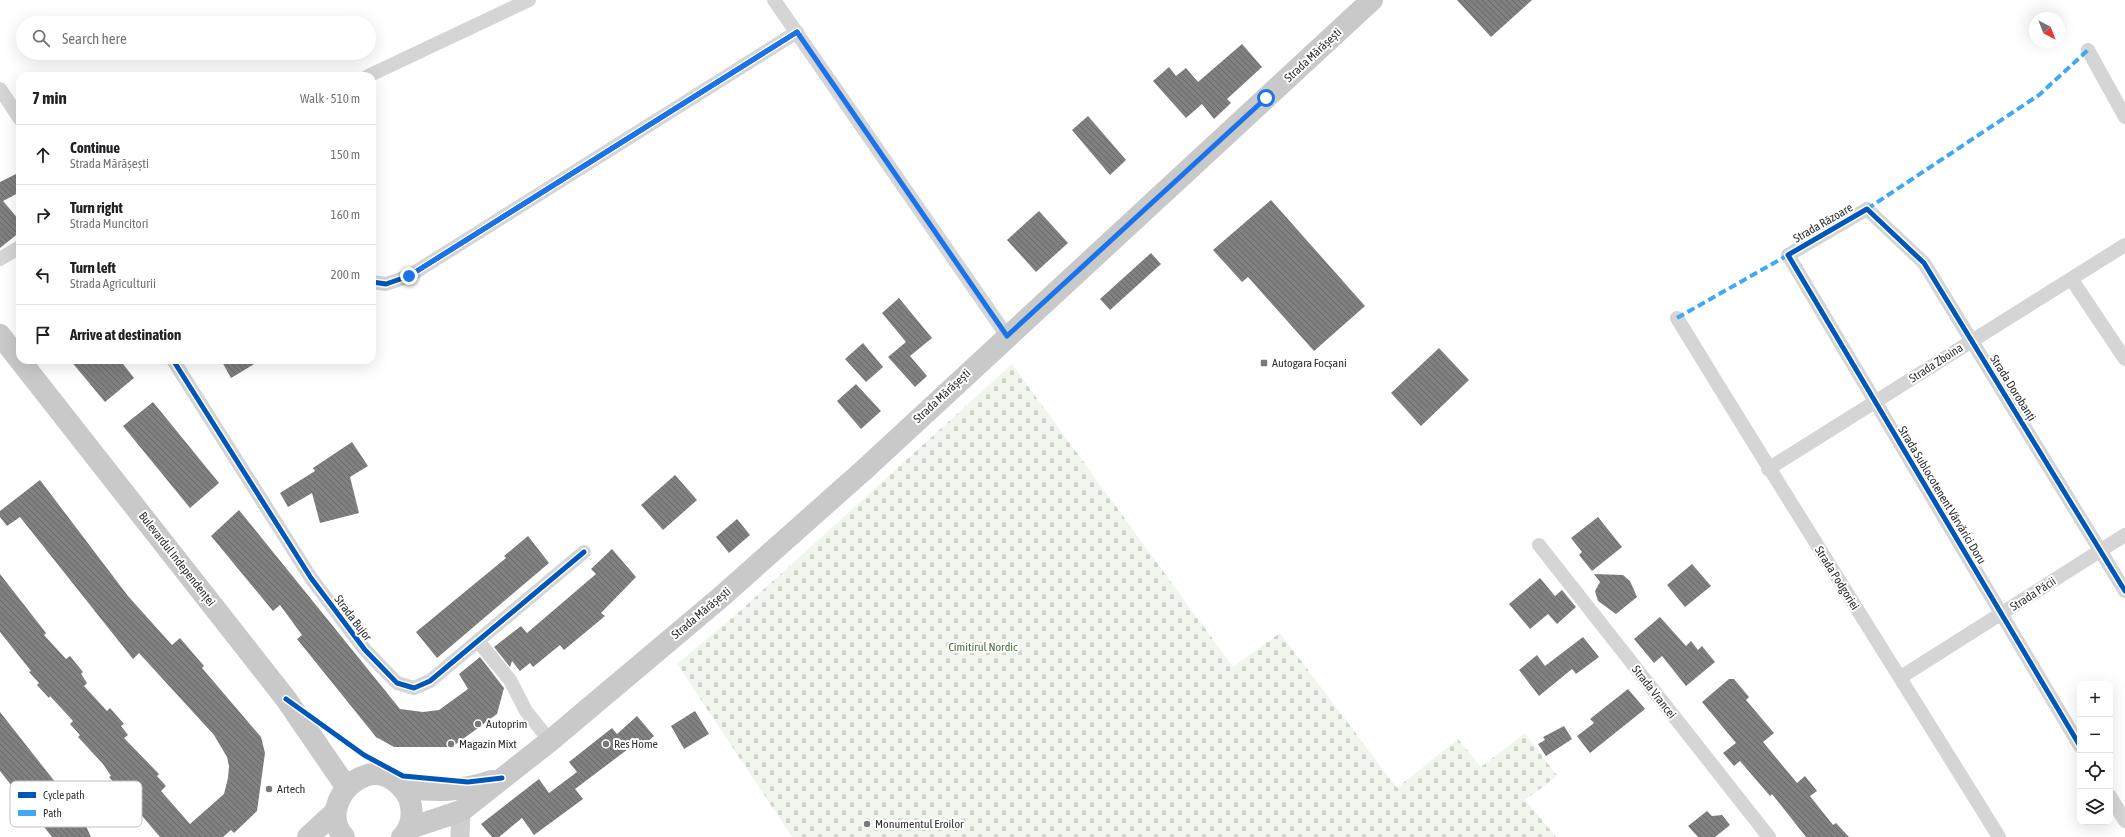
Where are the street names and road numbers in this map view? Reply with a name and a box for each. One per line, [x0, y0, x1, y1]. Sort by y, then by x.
street label: Strada Mărășești [1282, 25, 1344, 85]
street label: Strada Răzoare [1791, 200, 1855, 246]
street label: Strada Zboina [1907, 340, 1965, 386]
street label: Strada Dorobanți [1987, 352, 2039, 424]
street label: Strada Mărășești [911, 366, 973, 426]
street label: Strada Sublocotenent Vărvărici Doru [1895, 423, 1989, 567]
street label: Bulevardul Independenței [136, 509, 218, 609]
street label: Strada Podgoriei [1812, 544, 1862, 612]
street label: Strada Păcii [2008, 574, 2058, 614]
street label: Strada Mărășești [669, 584, 733, 642]
street label: Strada Bujor [331, 592, 375, 644]
street label: Strada Vrancei [1629, 663, 1679, 721]

